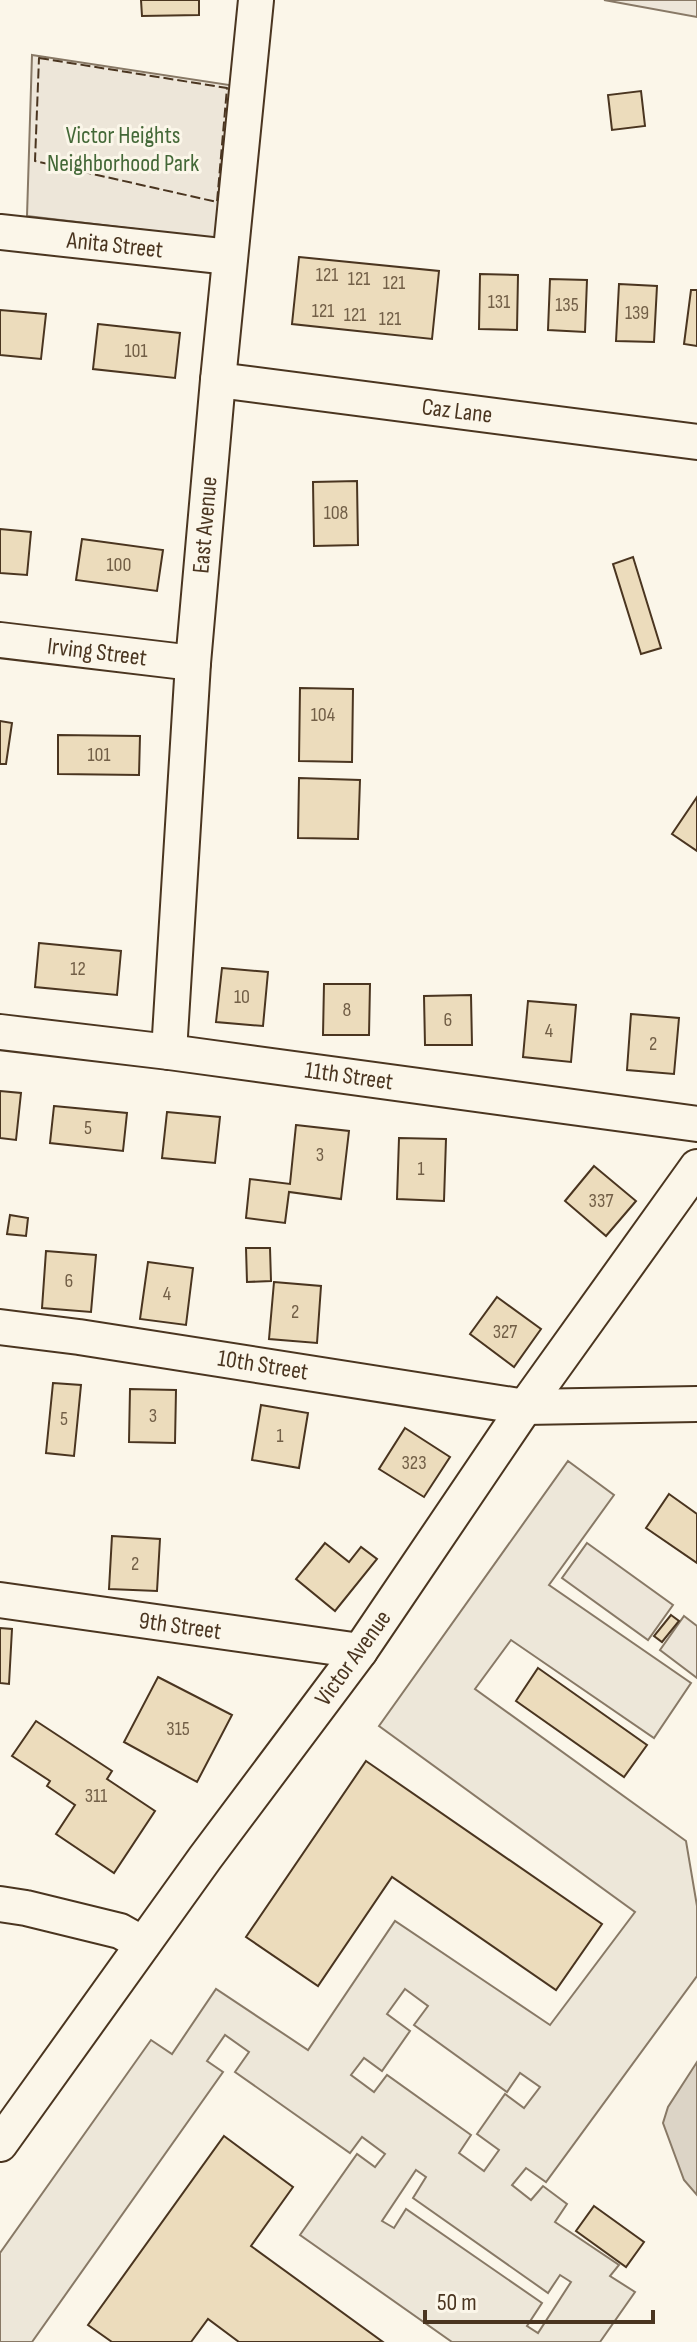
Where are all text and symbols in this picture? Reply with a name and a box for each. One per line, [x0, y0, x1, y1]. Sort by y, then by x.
park label: Victor Heights Neighborhood Park [47, 121, 199, 178]
street label: Anita Street [65, 225, 164, 264]
house number: 121 [316, 263, 338, 287]
house number: 121 [348, 267, 370, 291]
house number: 121 [383, 271, 405, 295]
house number: 131 [488, 290, 510, 314]
house number: 135 [555, 293, 579, 317]
house number: 121 [312, 299, 334, 323]
house number: 139 [625, 301, 649, 325]
house number: 121 [344, 303, 366, 327]
house number: 121 [379, 307, 401, 331]
house number: 101 [125, 339, 147, 363]
street label: Caz Lane [420, 392, 494, 430]
street label: East Avenue [186, 475, 224, 575]
house number: 108 [324, 501, 348, 525]
house number: 100 [107, 553, 131, 577]
street label: Irving Street [46, 632, 148, 672]
house number: 104 [311, 703, 335, 727]
house number: 101 [88, 743, 110, 767]
house number: 12 [70, 957, 86, 981]
house number: 10 [234, 985, 250, 1009]
house number: 8 [343, 998, 351, 1022]
house number: 6 [444, 1008, 452, 1032]
house number: 4 [545, 1019, 553, 1043]
house number: 2 [649, 1032, 657, 1056]
street label: 11th Street [303, 1055, 395, 1097]
house number: 5 [84, 1116, 92, 1140]
house number: 3 [316, 1143, 324, 1167]
house number: 1 [418, 1157, 425, 1181]
house number: 337 [589, 1189, 613, 1213]
house number: 6 [65, 1269, 73, 1293]
house number: 4 [163, 1282, 171, 1306]
house number: 2 [291, 1300, 299, 1324]
house number: 327 [493, 1320, 517, 1344]
street label: 10th Street [216, 1344, 310, 1386]
house number: 3 [149, 1404, 157, 1428]
house number: 5 [60, 1407, 68, 1431]
house number: 1 [277, 1424, 284, 1448]
house number: 323 [401, 1451, 427, 1475]
house number: 2 [131, 1552, 139, 1576]
street label: Victor Avenue [309, 1604, 397, 1712]
street label: 9th Street [137, 1606, 223, 1646]
house number: 315 [166, 1717, 190, 1741]
house number: 311 [85, 1784, 107, 1808]
scale bar [425, 2274, 653, 2324]
text: 50 m [437, 2288, 477, 2317]

